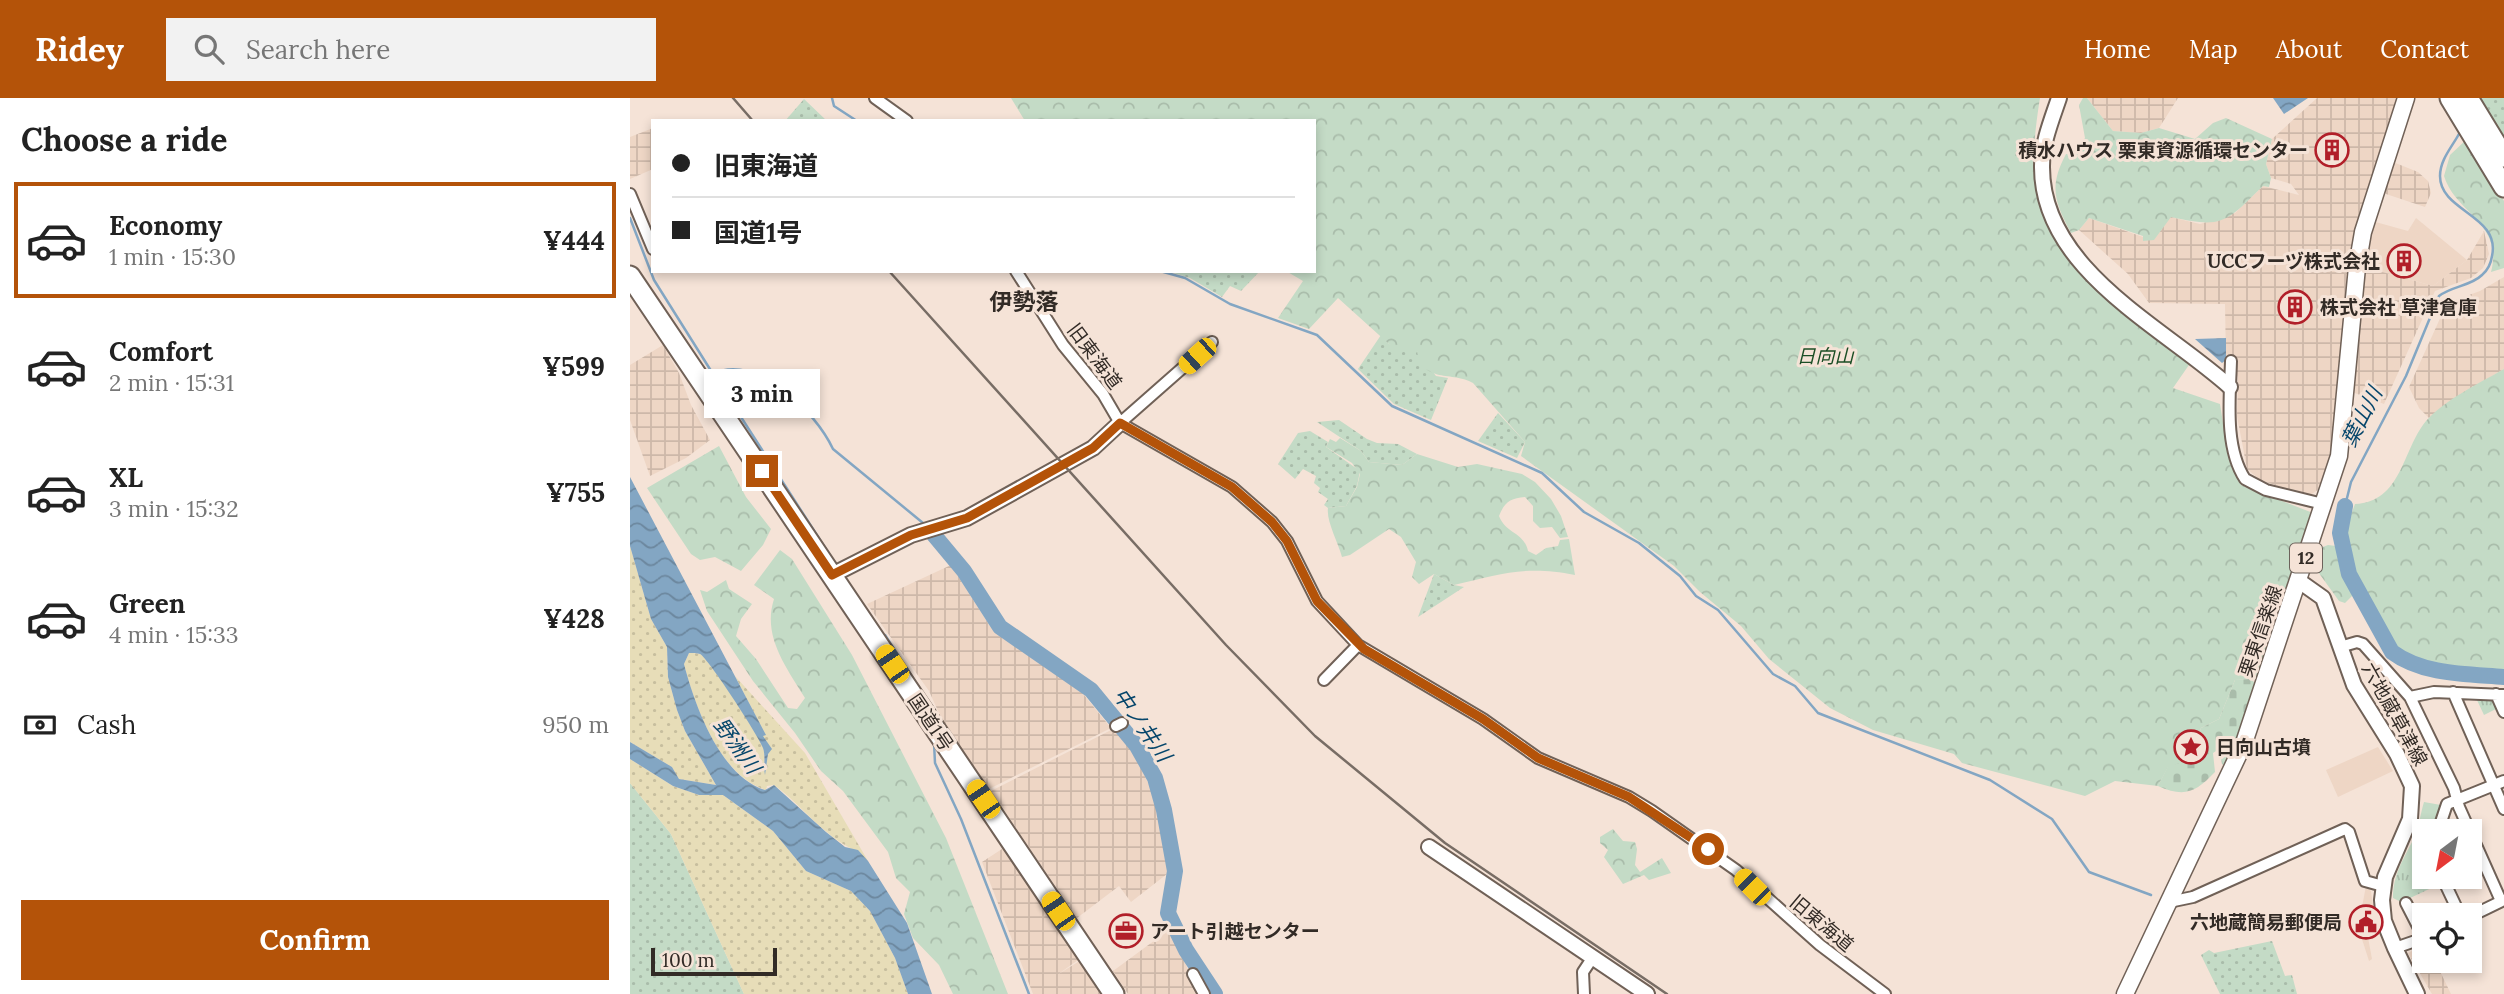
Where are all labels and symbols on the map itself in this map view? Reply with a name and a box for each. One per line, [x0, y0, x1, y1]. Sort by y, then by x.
building icon: 積水ハウス 栗東資源循環センター [2313, 131, 2351, 169]
place label: 積水ハウス 栗東資源循環センター [2018, 138, 2308, 162]
building icon: UCCフーヅ株式会社 [2385, 242, 2423, 280]
place label: UCCフーヅ株式会社 [2207, 249, 2380, 273]
district label: 伊勢落 [990, 287, 1059, 316]
building icon: 株式会社 草津倉庫 [2276, 288, 2314, 326]
place label: 株式会社 草津倉庫 [2320, 295, 2477, 319]
street label: 旧東海道 [1063, 318, 1127, 394]
car [1175, 334, 1220, 378]
park label: 日向山 [1796, 344, 1854, 368]
callout: 3 min [704, 370, 820, 418]
water label: 葉山川 [2335, 381, 2389, 451]
route end [746, 455, 778, 487]
road number: 12 [2290, 544, 2322, 572]
street label: 栗東信楽線 [2233, 582, 2287, 680]
car [872, 641, 913, 687]
street label: 六地蔵草津線 [2357, 658, 2433, 770]
water label: 中ノ井川 [1107, 683, 1179, 768]
street label: 国道1号 [903, 689, 959, 755]
water label: 野洲川 [708, 712, 768, 781]
place icon: 日向山古墳 [2172, 728, 2210, 766]
place label: 日向山古墳 [2216, 735, 2311, 759]
car [963, 776, 1004, 822]
north arrow [2412, 819, 2482, 889]
route start [1692, 833, 1724, 865]
car [1730, 865, 1775, 909]
car [1038, 888, 1079, 934]
street label: 旧東海道 [1785, 889, 1859, 957]
public building icon: 六地蔵簡易郵便局 [2347, 903, 2385, 941]
place label: 六地蔵簡易郵便局 [2190, 910, 2342, 934]
office icon: アート引越センター [1107, 912, 1145, 950]
place label: アート引越センター [1150, 919, 1320, 943]
scale bar [651, 945, 777, 977]

